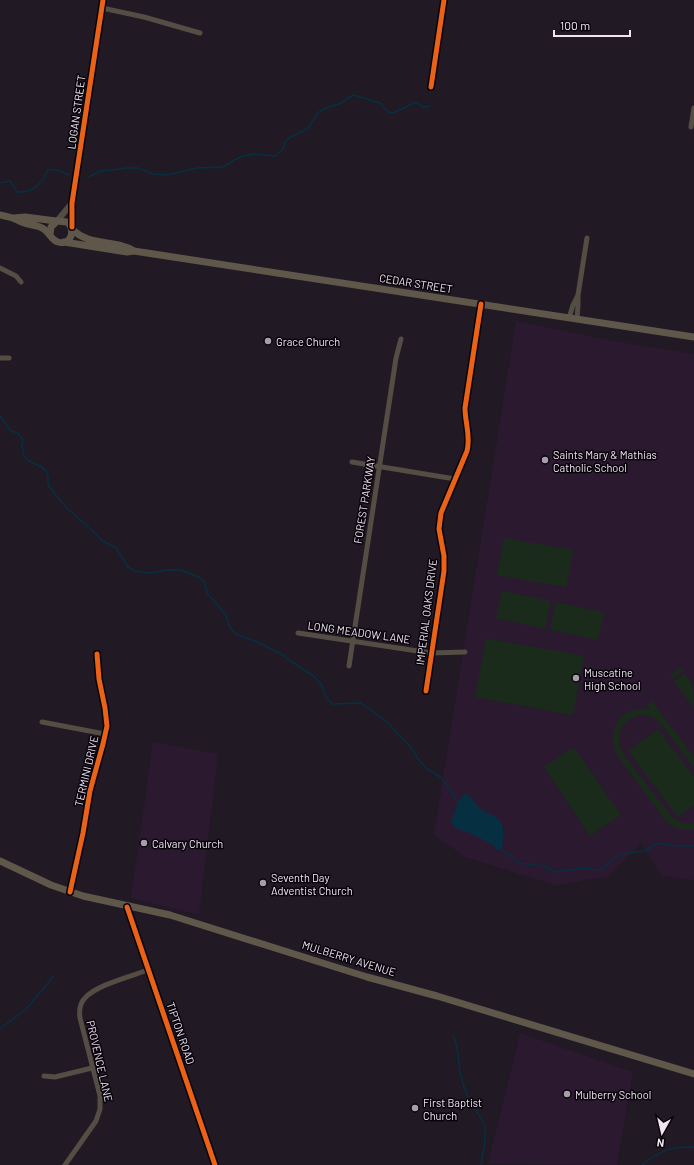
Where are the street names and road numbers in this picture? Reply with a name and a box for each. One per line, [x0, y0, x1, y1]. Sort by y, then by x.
street label: LOGAN STREET [64, 74, 88, 150]
street label: CEDAR STREET [378, 271, 454, 295]
street label: FOREST PARKWAY [351, 455, 377, 545]
street label: IMPERIAL OAKS DRIVE [413, 558, 439, 666]
street label: LONG MEADOW LANE [307, 618, 411, 646]
street label: TERMINI DRIVE [72, 734, 101, 808]
street label: MULBERRY AVENUE [301, 938, 398, 978]
street label: TIPTON ROAD [164, 1000, 198, 1066]
street label: PROVENCE LANE [84, 1019, 116, 1103]

